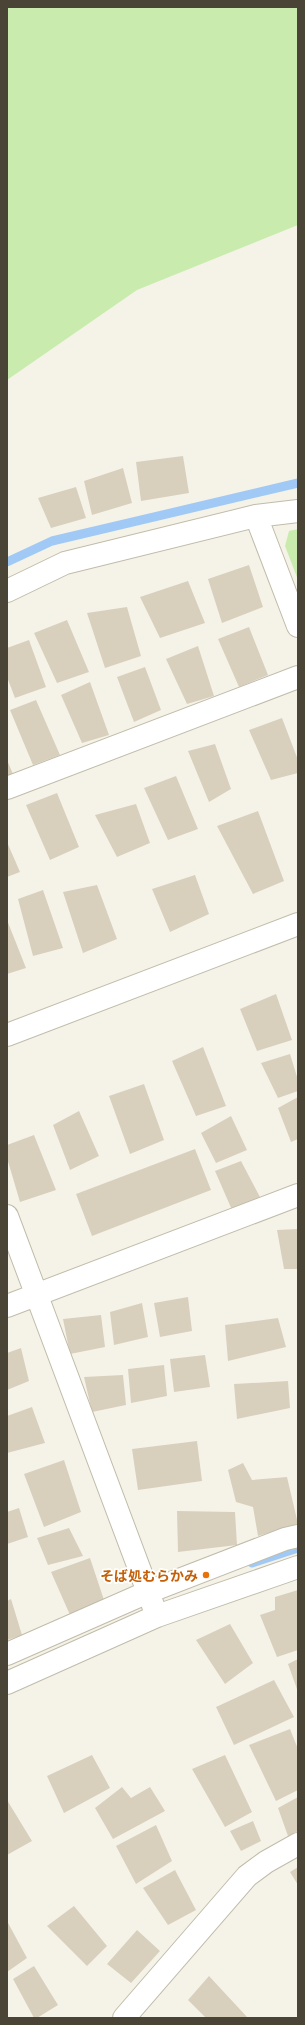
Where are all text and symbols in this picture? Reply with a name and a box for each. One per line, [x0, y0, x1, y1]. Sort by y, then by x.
place label: そば処むらかみ [100, 1566, 198, 1585]
marker: そば処むらかみ [201, 1570, 211, 1580]

